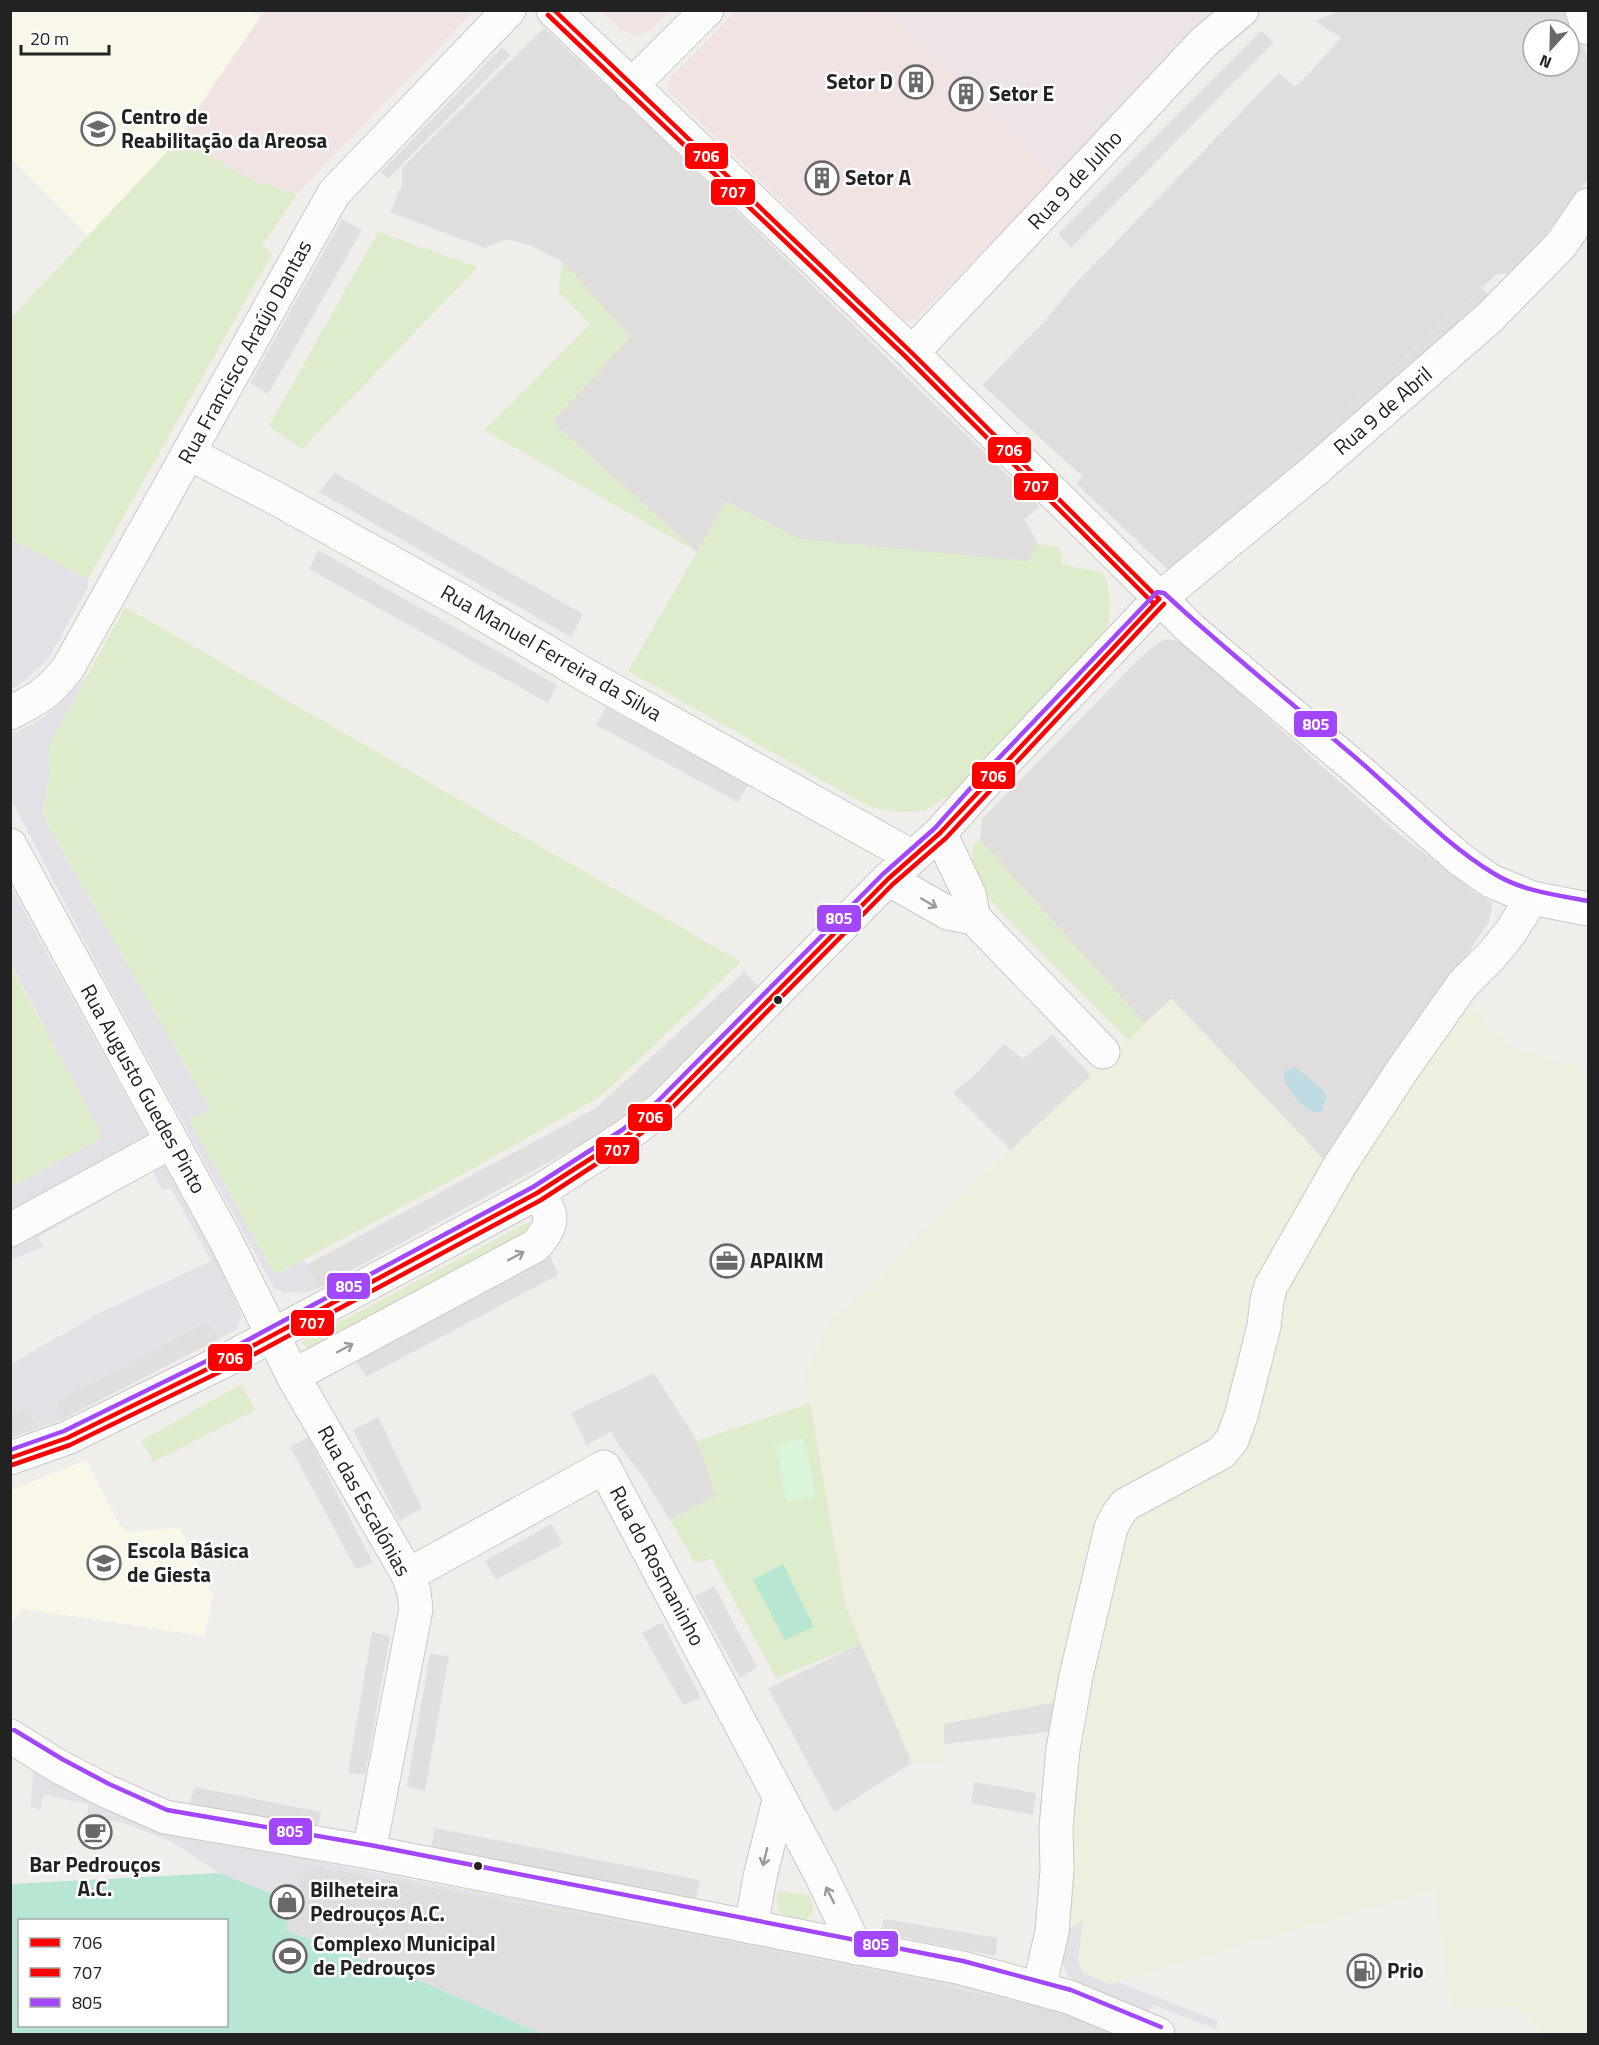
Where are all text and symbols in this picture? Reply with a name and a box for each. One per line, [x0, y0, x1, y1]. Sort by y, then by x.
scale bar [21, 18, 110, 56]
north arrow [1521, 18, 1581, 78]
text: 20 m [30, 25, 69, 52]
text: N [1536, 49, 1555, 75]
building icon: Setor D [898, 64, 934, 100]
place label: Setor D [826, 65, 893, 97]
building icon: Setor E [948, 76, 984, 112]
place label: Setor E [989, 77, 1054, 109]
place label: Centro de Reabilitação da Areosa [121, 100, 328, 156]
school or university icon: Centro de Reabilitação da Areosa [80, 111, 116, 147]
street label: Rua 9 de Julho [1019, 122, 1129, 236]
line badge: 706 [684, 142, 729, 170]
text: 706 [693, 144, 719, 168]
building icon: Setor A [804, 160, 840, 196]
place label: Setor A [845, 161, 911, 193]
line badge: 707 [710, 178, 756, 206]
text: 707 [720, 180, 746, 204]
street label: Rua Francisco Araújo Dantas [169, 234, 319, 469]
street label: Rua 9 de Abril [1326, 358, 1439, 462]
line badge: 706 [987, 436, 1032, 464]
text: 706 [996, 438, 1022, 462]
line badge: 707 [1013, 472, 1059, 501]
text: 707 [1023, 474, 1049, 498]
street label: Rua Manuel Ferreira da Silva [435, 576, 668, 729]
line badge: 805 [1293, 710, 1338, 738]
text: 805 [1303, 712, 1329, 736]
line badge: 706 [971, 761, 1016, 790]
text: 706 [980, 764, 1006, 788]
one-way arrow [920, 897, 937, 909]
line badge: 805 [816, 904, 862, 933]
text: 805 [826, 906, 852, 930]
street label: Rua Augusto Guedes Pinto [73, 978, 215, 1199]
unlabelled marker [772, 994, 784, 1006]
line badge: 706 [627, 1103, 673, 1132]
text: 706 [637, 1105, 663, 1129]
line badge: 707 [595, 1136, 640, 1165]
text: 707 [604, 1138, 630, 1162]
office icon: APAIKM [709, 1243, 745, 1279]
place label: APAIKM [750, 1244, 824, 1276]
one-way arrow [507, 1250, 524, 1262]
line badge: 805 [326, 1272, 371, 1300]
text: 805 [336, 1274, 362, 1298]
line badge: 707 [290, 1309, 335, 1337]
text: 707 [299, 1311, 325, 1335]
one-way arrow [335, 1342, 353, 1353]
line badge: 706 [207, 1343, 253, 1372]
text: 706 [217, 1346, 243, 1370]
street label: Rua das Escalónias [310, 1419, 420, 1582]
street label: Rua do Rosmaninho [602, 1480, 714, 1651]
place label: Escola Básica de Giesta [127, 1534, 249, 1590]
school or university icon: Escola Básica de Giesta [86, 1545, 122, 1581]
cafe icon: Bar Pedrouços A.C. [77, 1814, 113, 1850]
line badge: 805 [268, 1817, 313, 1846]
text: 805 [277, 1819, 303, 1843]
one-way arrow [759, 1847, 771, 1866]
place label: Bar Pedrouços A.C. [29, 1848, 161, 1904]
unlabelled marker [472, 1860, 484, 1872]
place label: Bilheteira Pedrouços A.C. [310, 1873, 445, 1929]
shop icon: Bilheteira Pedrouços A.C. [269, 1884, 305, 1920]
one-way arrow [824, 1886, 836, 1904]
legend [18, 1919, 228, 2027]
place label: Complexo Municipal de Pedrouços [313, 1927, 496, 1983]
text: 706 [72, 1929, 102, 1956]
line badge: 805 [853, 1930, 899, 1958]
text: 805 [863, 1932, 889, 1956]
sports icon: Complexo Municipal de Pedrouços [272, 1938, 308, 1974]
fuel station icon: Prio [1346, 1953, 1382, 1989]
place label: Prio [1387, 1954, 1424, 1986]
text: 707 [72, 1959, 102, 1986]
text: 805 [72, 1989, 102, 2016]

